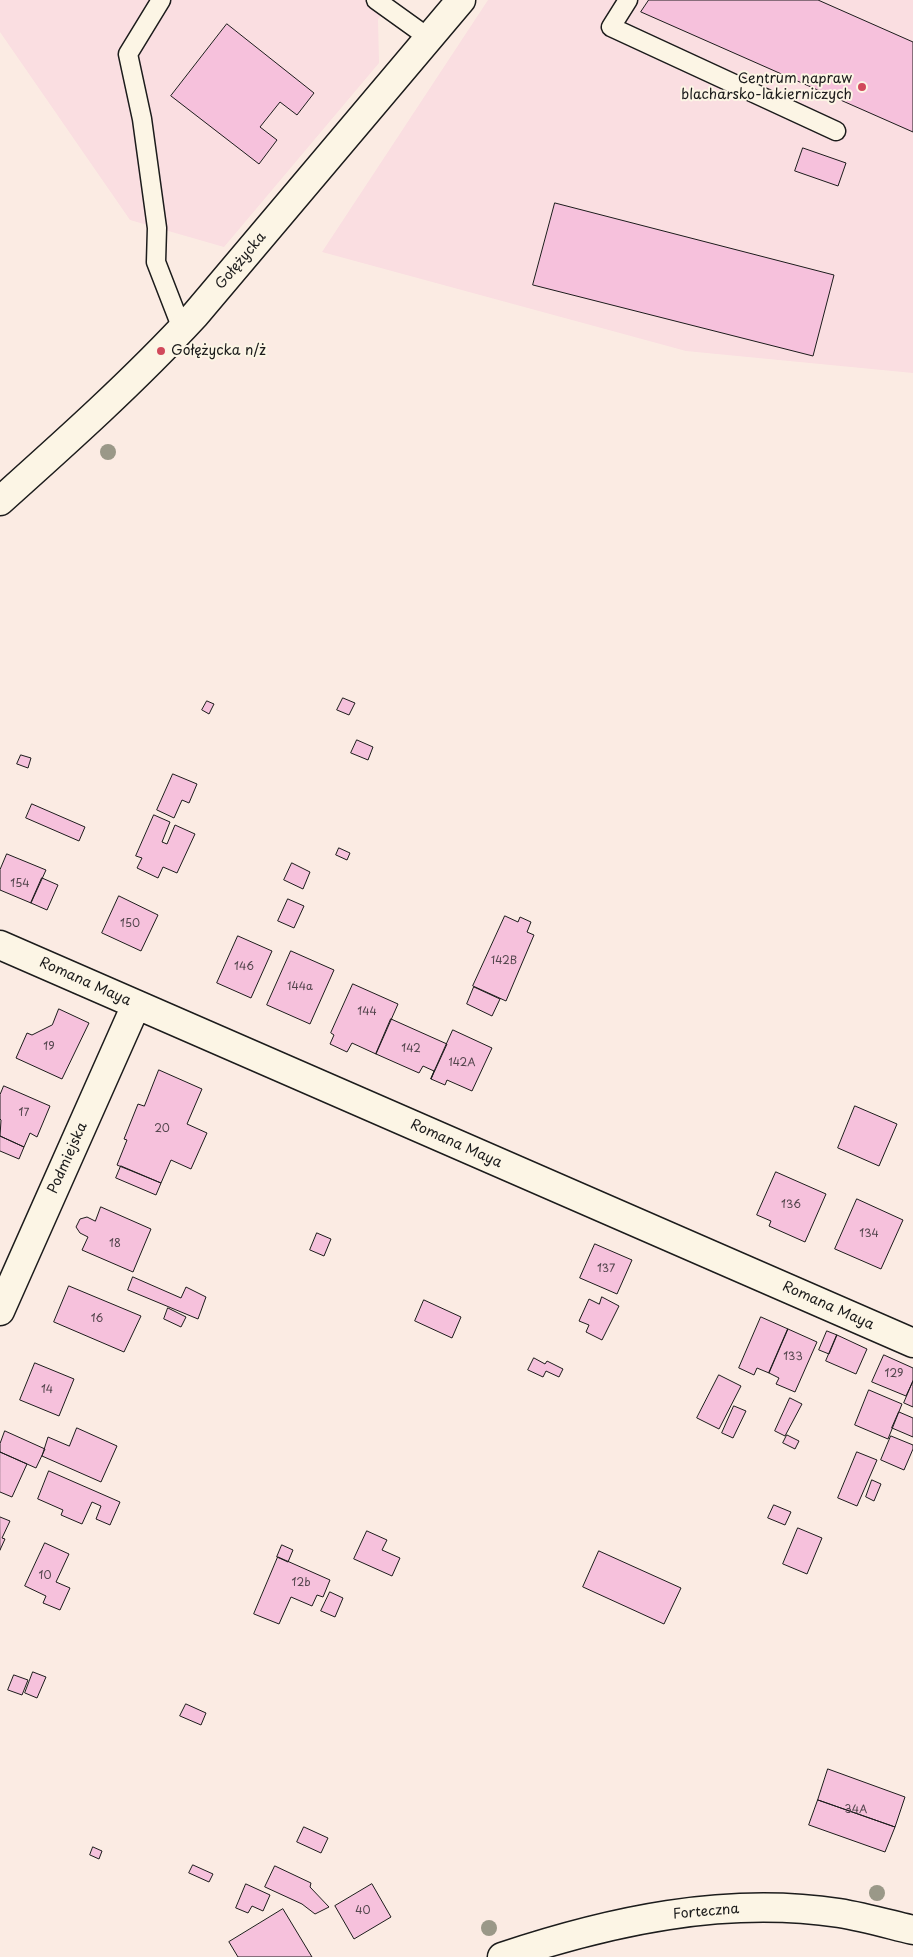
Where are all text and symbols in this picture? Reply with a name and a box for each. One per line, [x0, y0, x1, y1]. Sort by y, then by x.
place label: Centrum napraw blacharsko-lakierniczych [681, 71, 852, 104]
marker: Centrum napraw blacharsko-lakierniczych [856, 81, 868, 93]
street label: Gołężycka [212, 229, 270, 293]
place label: Gołężycka n/ż [171, 343, 266, 359]
marker: Gołężycka n/ż [155, 345, 167, 357]
house number: 154 [10, 877, 30, 891]
house number: 150 [120, 917, 140, 931]
street label: Romana Maya [37, 954, 133, 1010]
house number: 142B [491, 954, 517, 968]
house number: 146 [234, 960, 254, 974]
house number: 144a [287, 980, 313, 994]
house number: 144 [357, 1005, 377, 1019]
house number: 19 [43, 1040, 55, 1054]
house number: 142 [401, 1042, 421, 1056]
house number: 142A [448, 1056, 476, 1070]
house number: 17 [19, 1106, 29, 1120]
street label: Romana Maya [408, 1116, 504, 1172]
street label: Podmiejska [45, 1120, 91, 1196]
house number: 20 [154, 1122, 170, 1136]
house number: 136 [781, 1198, 801, 1212]
house number: 134 [859, 1227, 879, 1241]
house number: 18 [109, 1237, 121, 1251]
house number: 137 [597, 1262, 615, 1276]
street label: Romana Maya [780, 1278, 876, 1334]
house number: 16 [91, 1312, 103, 1326]
house number: 133 [783, 1350, 803, 1364]
house number: 129 [885, 1367, 903, 1381]
house number: 14 [41, 1383, 53, 1397]
house number: 10 [39, 1569, 51, 1583]
house number: 12b [291, 1576, 311, 1590]
house number: 34A [845, 1803, 867, 1817]
street label: Forteczna [672, 1901, 740, 1923]
house number: 40 [355, 1904, 371, 1918]

